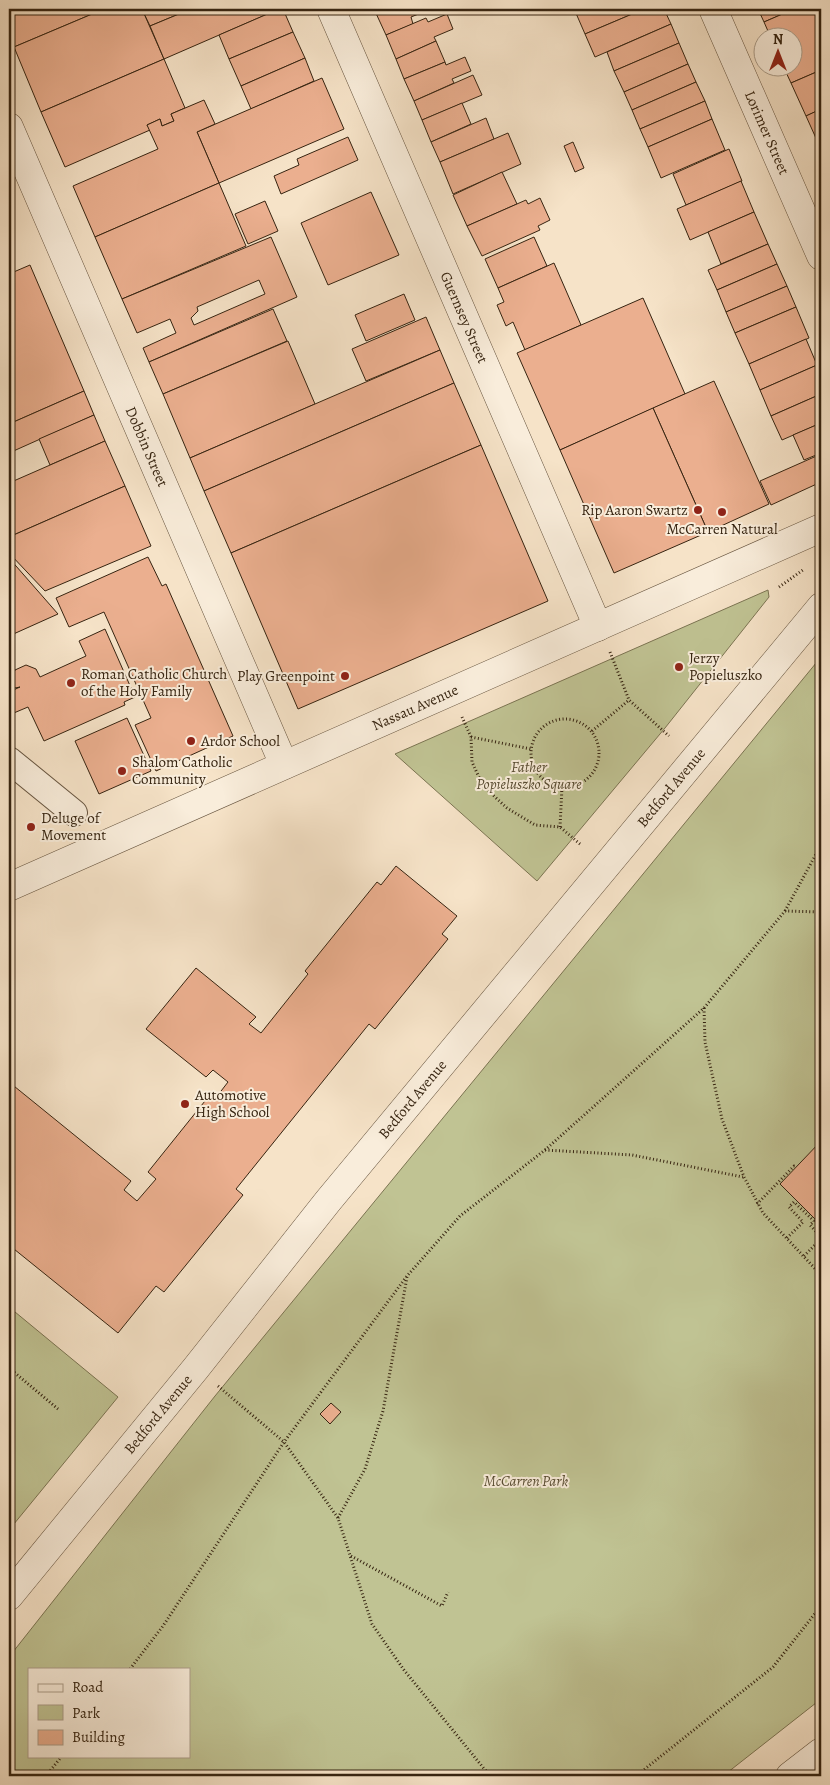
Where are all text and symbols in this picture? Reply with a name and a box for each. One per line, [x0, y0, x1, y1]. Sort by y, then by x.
north arrow [752, 28, 802, 78]
text: N [773, 30, 783, 49]
street label: Lorimer Street [740, 87, 794, 178]
street label: Guernsey Street [436, 269, 493, 366]
street label: Dobbin Street [121, 403, 173, 490]
place label: Rip Aaron Swartz [581, 500, 688, 520]
marker: Rip Aaron Swartz [692, 504, 704, 516]
marker: McCarren Natural [716, 506, 728, 518]
place label: McCarren Natural [666, 519, 778, 539]
place label: Jerzy Popieluszko [689, 648, 762, 685]
marker: Jerzy Popieluszko [673, 661, 685, 673]
place label: Roman Catholic Church of the Holy Family [81, 664, 227, 701]
place label: Play Greenpoint [237, 666, 335, 686]
marker: Play Greenpoint [339, 670, 351, 682]
marker: Roman Catholic Church of the Holy Family [65, 677, 77, 689]
street label: Nassau Avenue [369, 680, 462, 735]
place label: Ardor School [200, 731, 280, 751]
marker: Ardor School [185, 735, 197, 747]
street label: Bedford Avenue [632, 744, 710, 831]
place label: Shalom Catholic Community [132, 752, 232, 789]
park label: Father Popieluszko Square [476, 757, 582, 794]
marker: Shalom Catholic Community [116, 765, 128, 777]
place label: Deluge of Movement [41, 808, 106, 845]
marker: Deluge of Movement [25, 821, 37, 833]
street label: Bedford Avenue [374, 1055, 451, 1143]
place label: Automotive High School [194, 1085, 270, 1122]
marker: Automotive High School [179, 1098, 191, 1110]
street label: Bedford Avenue [119, 1370, 197, 1458]
park label: McCarren Park [484, 1471, 568, 1491]
legend [28, 1668, 190, 1758]
text: Road [72, 1677, 104, 1697]
text: Park [72, 1703, 101, 1723]
text: Building [72, 1727, 125, 1747]

